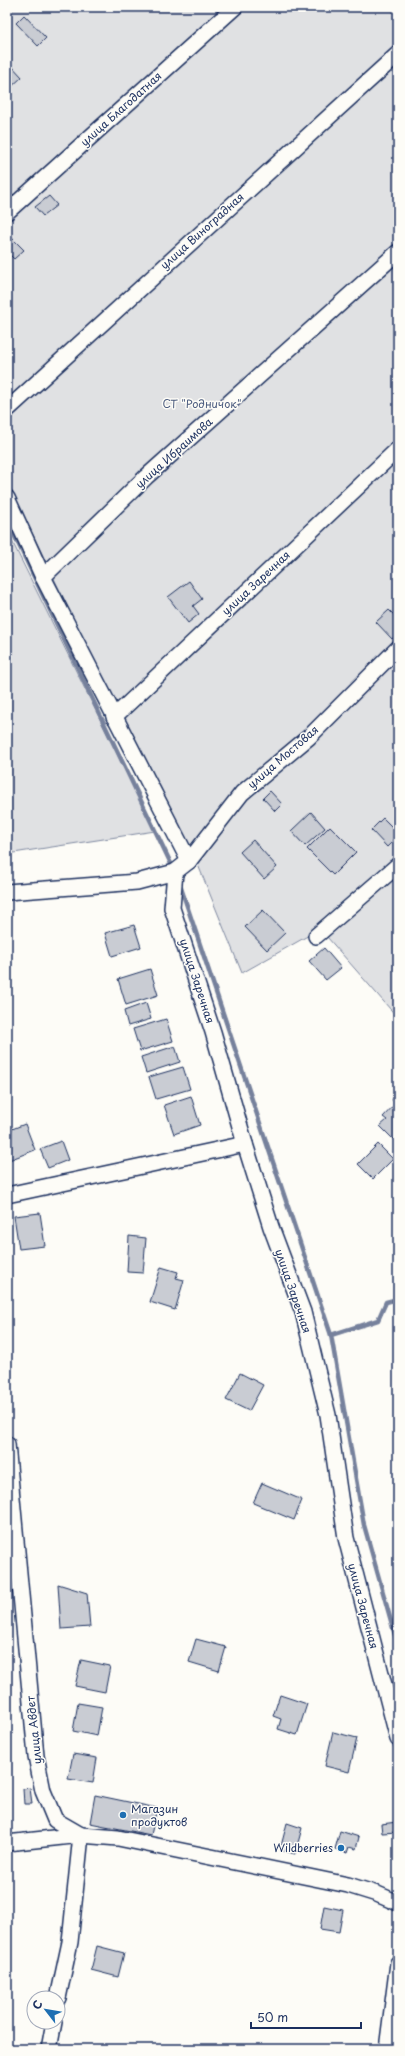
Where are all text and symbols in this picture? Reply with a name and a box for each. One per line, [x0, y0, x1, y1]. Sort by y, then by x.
street label: улица Благодатная [76, 67, 165, 150]
street label: улица Виноградная [156, 188, 247, 273]
park label: СТ "Родничок" [163, 395, 241, 412]
street label: улица Ибраимова [131, 413, 216, 492]
street label: улица Заречная [218, 546, 294, 619]
street label: улица Мостовая [244, 721, 322, 792]
street label: улица Заречная [176, 936, 219, 1025]
street label: улица Заречная [271, 1246, 316, 1335]
street label: улица Заречная [344, 1561, 383, 1651]
street label: улица Авдет [21, 1694, 46, 1765]
place label: Магазин продуктов [131, 1800, 187, 1830]
marker: Магазин продуктов [118, 1810, 128, 1820]
place label: Wildberries [273, 1839, 333, 1856]
marker: Wildberries [336, 1843, 346, 1853]
north arrow [26, 1990, 66, 2030]
text: С [28, 1997, 46, 2013]
scale bar [251, 2004, 361, 2030]
text: 50 m [257, 2008, 288, 2026]

